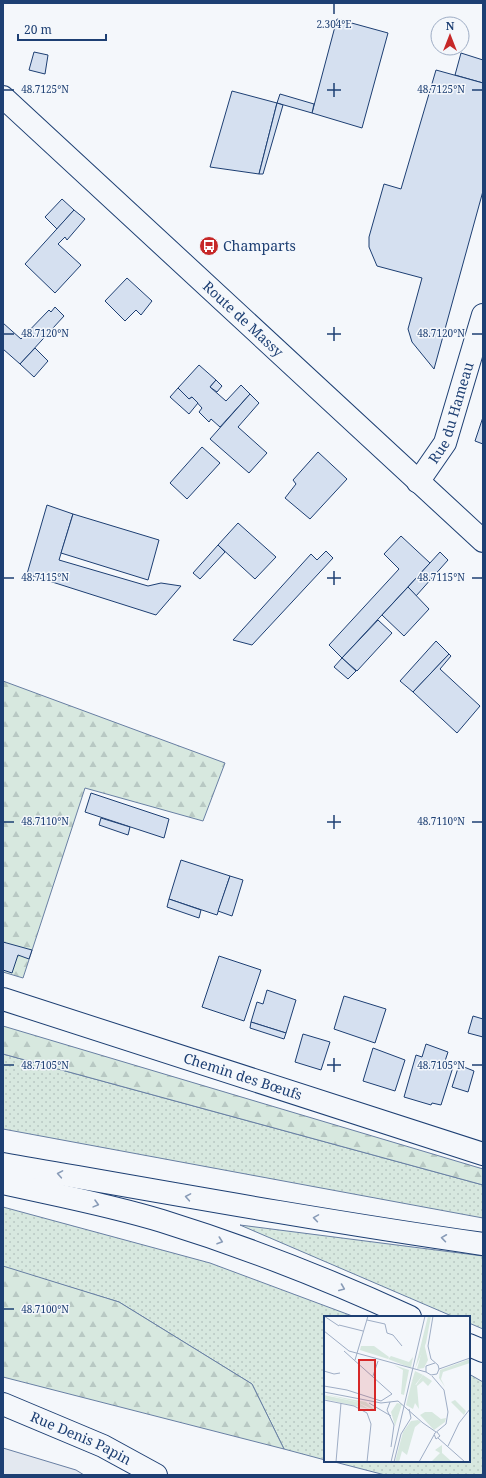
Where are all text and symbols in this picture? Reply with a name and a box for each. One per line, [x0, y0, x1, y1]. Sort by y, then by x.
scale bar [18, 16, 106, 42]
north arrow [430, 16, 470, 56]
text: 2.304°E [316, 17, 352, 31]
text: N [446, 18, 455, 33]
text: 20 m [24, 21, 52, 38]
text: 48.7125°N [21, 82, 69, 96]
text: 48.7125°N [417, 82, 465, 96]
bus stop icon: Champarts [198, 235, 220, 257]
place label: Champarts [223, 236, 296, 255]
street label: Route de Massy [199, 277, 288, 361]
text: 48.7120°N [21, 326, 69, 340]
text: 48.7120°N [417, 326, 465, 340]
street label: Rue du Hameau [424, 360, 478, 467]
text: 48.7115°N [21, 570, 69, 584]
text: 48.7115°N [417, 570, 465, 584]
text: 48.7110°N [21, 814, 69, 828]
text: 48.7110°N [417, 814, 465, 828]
street label: Chemin des Bœufs [181, 1048, 305, 1104]
text: 48.7105°N [21, 1058, 69, 1072]
text: 48.7105°N [417, 1058, 465, 1072]
one-way arrow [57, 1170, 63, 1179]
one-way arrow [185, 1194, 191, 1202]
one-way arrow [92, 1199, 99, 1208]
one-way arrow [313, 1214, 319, 1223]
one-way arrow [441, 1234, 447, 1243]
one-way arrow [217, 1236, 224, 1245]
one-way arrow [338, 1283, 345, 1291]
text: 48.7100°N [21, 1302, 69, 1316]
inset map [324, 1316, 470, 1462]
street label: Rue Denis Papin [28, 1407, 135, 1469]

